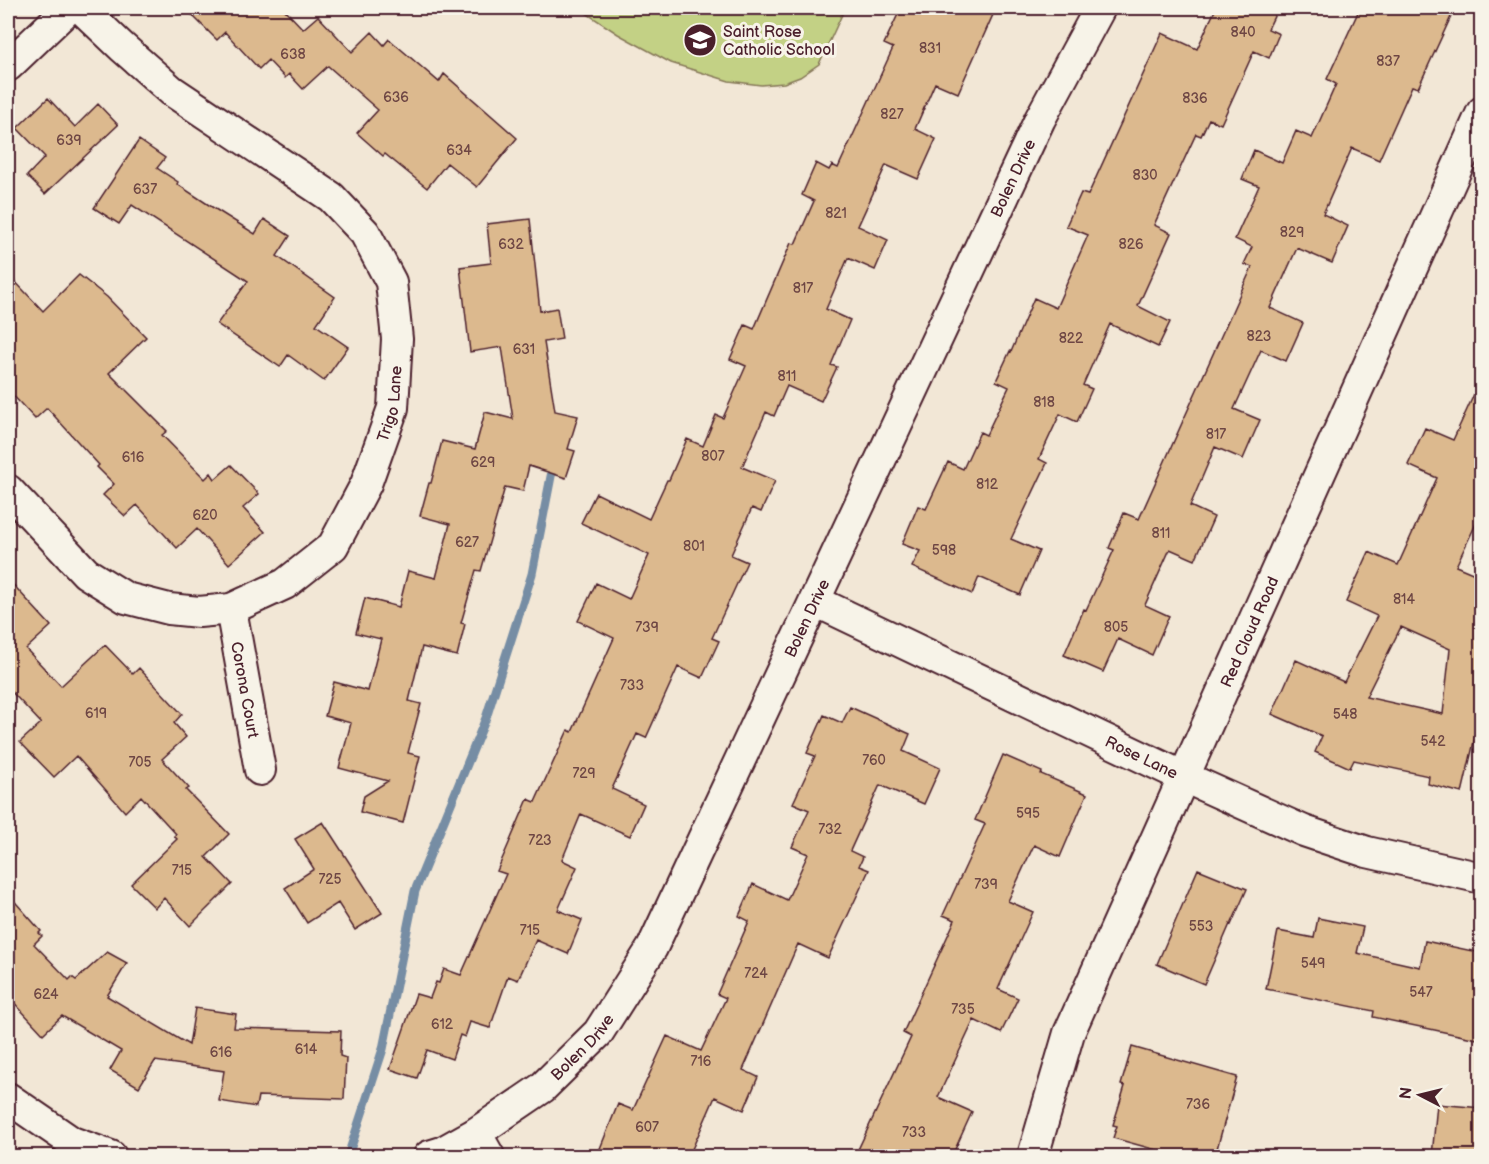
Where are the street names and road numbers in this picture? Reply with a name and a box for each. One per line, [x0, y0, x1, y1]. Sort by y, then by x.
street label: Bolen Drive [987, 136, 1040, 221]
street label: Trigo Lane [374, 365, 406, 445]
street label: Red Cloud Road [1217, 574, 1283, 691]
street label: Bolen Drive [781, 576, 834, 661]
street label: Corona Court [226, 640, 262, 740]
street label: Rose Lane [1102, 733, 1181, 784]
street label: Bolen Drive [547, 1010, 619, 1085]

